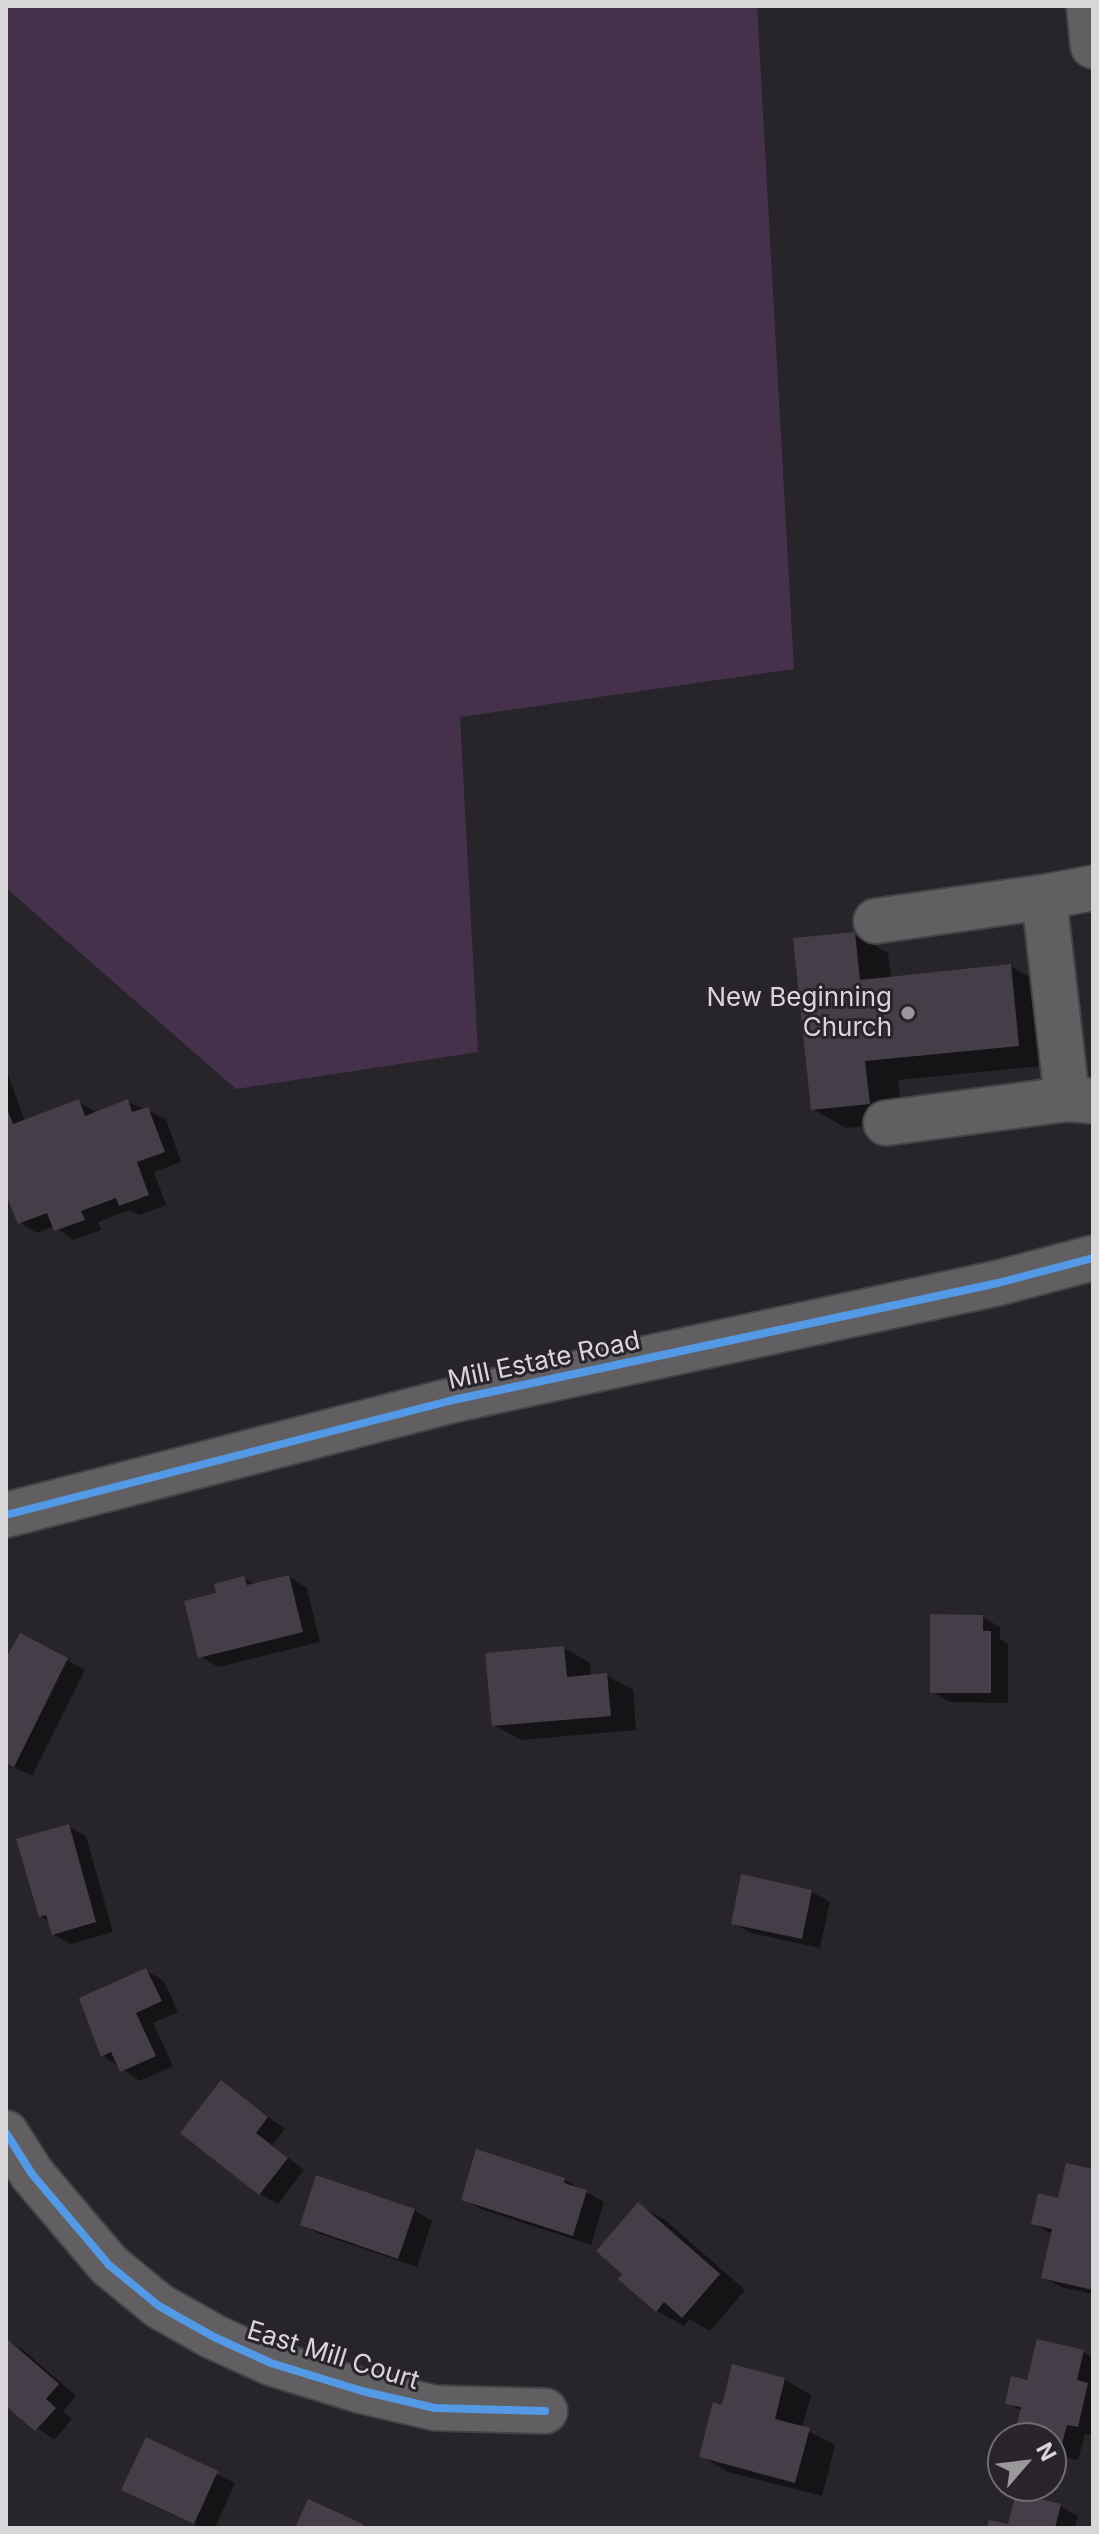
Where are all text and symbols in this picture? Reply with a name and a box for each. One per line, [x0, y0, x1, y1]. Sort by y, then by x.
place label: New Beginning Church [706, 982, 892, 1044]
marker: New Beginning Church [899, 1004, 917, 1022]
street label: Mill Estate Road [445, 1325, 643, 1397]
street label: East Mill Court [243, 2315, 423, 2397]
north arrow [987, 2422, 1067, 2502]
text: N [1031, 2438, 1062, 2465]

